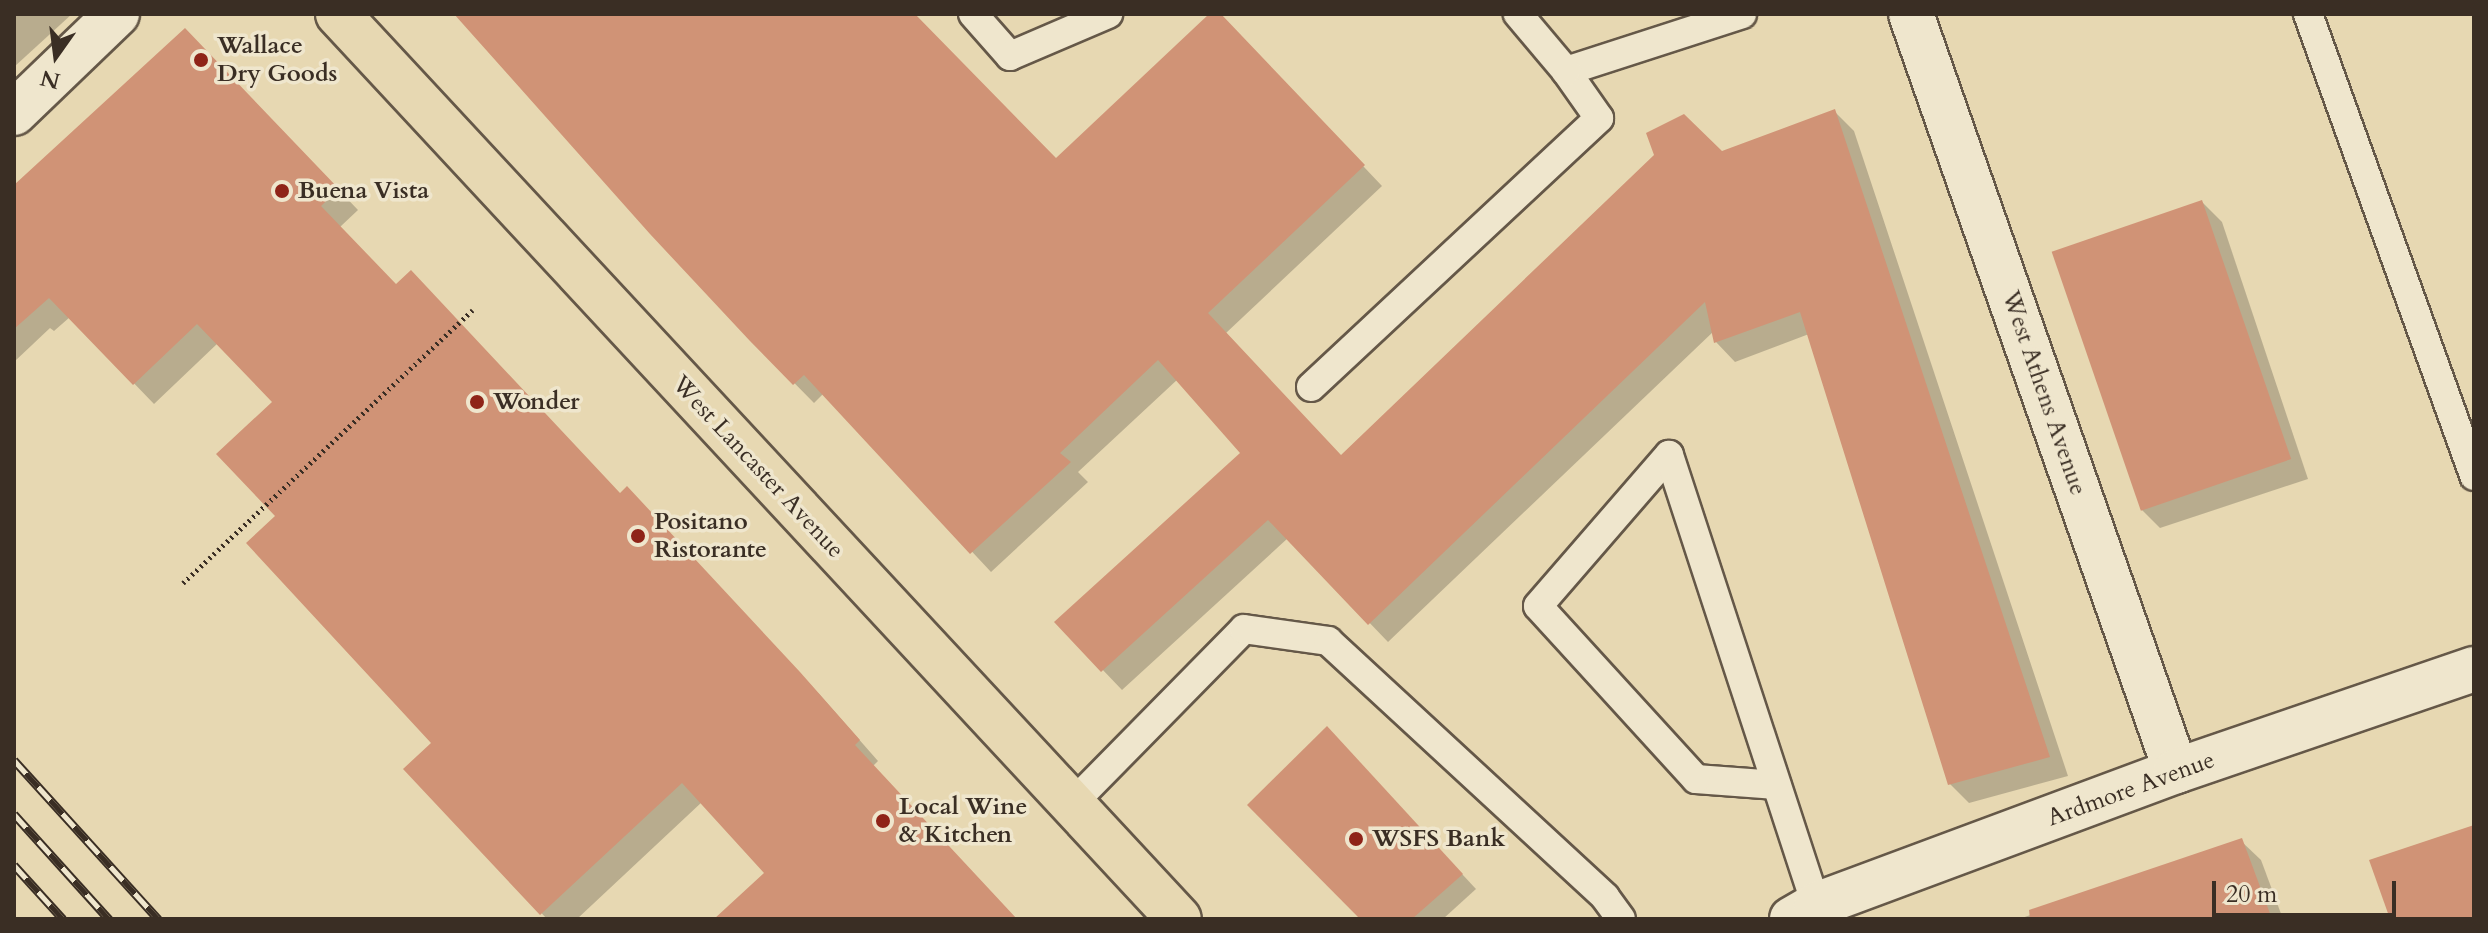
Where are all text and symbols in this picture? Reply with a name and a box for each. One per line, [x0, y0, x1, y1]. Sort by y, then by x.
north arrow [16, 16, 96, 96]
place label: Wallace Dry Goods [217, 32, 337, 88]
marker: Wallace Dry Goods [192, 51, 210, 69]
text: N [37, 62, 63, 96]
place label: Buena Vista [298, 177, 429, 205]
marker: Buena Vista [273, 182, 291, 200]
street label: West Athens Avenue [1996, 287, 2092, 499]
street label: West Lancaster Avenue [666, 370, 850, 564]
place label: Wonder [493, 388, 580, 416]
marker: Wonder [468, 393, 486, 411]
place label: Positano Ristorante [654, 508, 767, 564]
marker: Positano Ristorante [629, 527, 647, 545]
street label: Ardmore Avenue [2043, 745, 2219, 833]
place label: Local Wine & Kitchen [899, 793, 1027, 849]
marker: Local Wine & Kitchen [874, 812, 892, 830]
place label: WSFS Bank [1372, 825, 1505, 853]
marker: WSFS Bank [1347, 830, 1365, 848]
scale bar [2216, 865, 2400, 915]
text: 20 m [2226, 878, 2277, 911]

